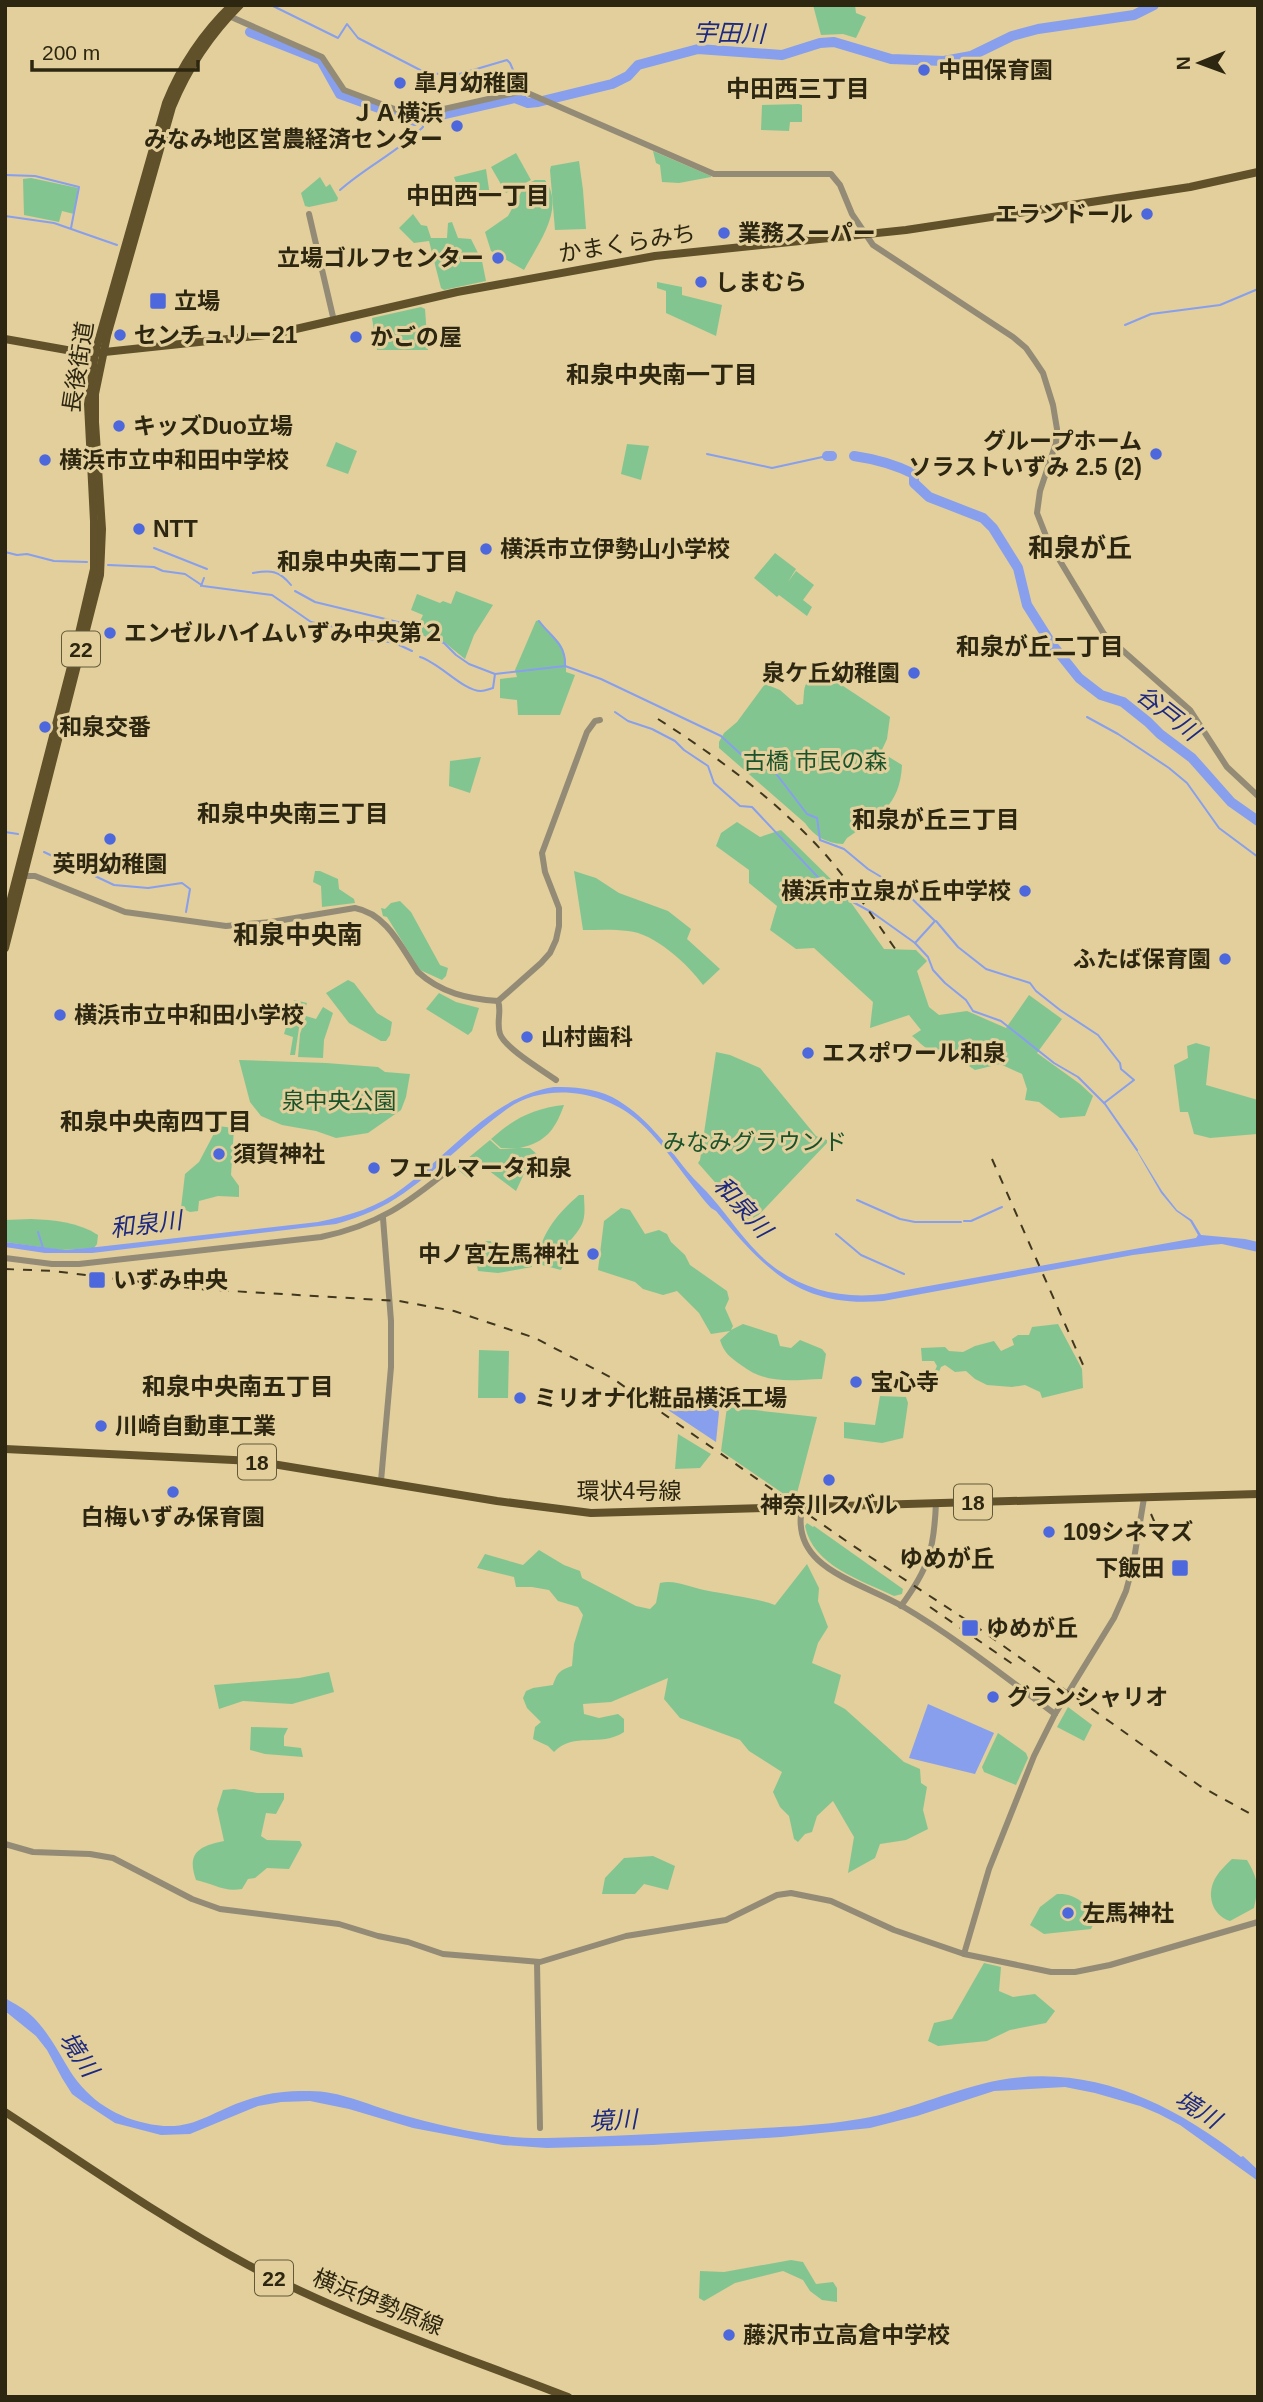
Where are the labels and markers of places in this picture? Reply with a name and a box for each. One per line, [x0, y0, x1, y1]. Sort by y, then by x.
place label: 中田保育園 [938, 57, 1053, 83]
marker: 中田保育園 [916, 62, 932, 78]
place label: 皐月幼稚園 [414, 70, 529, 96]
marker: 皐月幼稚園 [392, 75, 408, 91]
place label: ＪＡ横浜 みなみ地区営農経済センター [144, 100, 443, 152]
marker: ＪＡ横浜 みなみ地区営農経済センター [449, 118, 465, 134]
place label: エランドール [995, 201, 1133, 227]
marker: エランドール [1139, 206, 1155, 222]
place label: 業務スーパー [738, 220, 876, 246]
marker: 業務スーパー [716, 225, 732, 241]
place label: 立場ゴルフセンター [277, 245, 484, 271]
marker: 立場ゴルフセンター [490, 250, 506, 266]
place label: しまむら [715, 269, 807, 295]
marker: しまむら [693, 274, 709, 290]
place label: 立場 [174, 288, 220, 314]
marker: 立場 [148, 291, 168, 311]
place label: センチュリー21 [134, 322, 298, 348]
place label: かごの屋 [370, 324, 462, 350]
marker: センチュリー21 [112, 327, 128, 343]
marker: かごの屋 [348, 329, 364, 345]
place label: キッズDuo立場 [133, 413, 293, 439]
marker: キッズDuo立場 [111, 418, 127, 434]
place label: グループホーム ソラストいずみ 2.5 (2) [909, 428, 1142, 480]
marker: グループホーム ソラストいずみ 2.5 (2) [1148, 446, 1164, 462]
place label: 横浜市立中和田中学校 [59, 447, 289, 473]
marker: 横浜市立中和田中学校 [37, 452, 53, 468]
place label: NTT [153, 516, 198, 542]
marker: NTT [131, 521, 147, 537]
place label: 横浜市立伊勢山小学校 [500, 536, 730, 562]
marker: 横浜市立伊勢山小学校 [478, 541, 494, 557]
place label: エンゼルハイムいずみ中央第２ [124, 620, 445, 646]
marker: エンゼルハイムいずみ中央第２ [102, 625, 118, 641]
place label: 泉ケ丘幼稚園 [762, 660, 900, 686]
marker: 泉ケ丘幼稚園 [906, 665, 922, 681]
place label: 和泉交番 [59, 714, 151, 740]
marker: 和泉交番 [37, 719, 53, 735]
marker: 英明幼稚園 [102, 831, 118, 847]
place label: 英明幼稚園 [53, 851, 168, 877]
place label: 横浜市立泉が丘中学校 [781, 878, 1011, 904]
marker: 横浜市立泉が丘中学校 [1017, 883, 1033, 899]
place label: ふたば保育園 [1073, 946, 1211, 972]
marker: ふたば保育園 [1217, 951, 1233, 967]
place label: 横浜市立中和田小学校 [74, 1002, 304, 1028]
marker: 横浜市立中和田小学校 [52, 1007, 68, 1023]
place label: 山村歯科 [541, 1024, 633, 1050]
marker: 山村歯科 [519, 1029, 535, 1045]
place label: エスポワール和泉 [822, 1040, 1006, 1066]
marker: エスポワール和泉 [800, 1045, 816, 1061]
place label: 須賀神社 [233, 1141, 325, 1167]
marker: 須賀神社 [211, 1146, 227, 1162]
place label: フェルマータ和泉 [388, 1155, 572, 1181]
marker: フェルマータ和泉 [366, 1160, 382, 1176]
place label: 中ノ宮左馬神社 [418, 1241, 579, 1267]
marker: 中ノ宮左馬神社 [585, 1246, 601, 1262]
place label: いずみ中央 [113, 1267, 228, 1293]
marker: いずみ中央 [87, 1270, 107, 1290]
place label: 宝心寺 [870, 1369, 939, 1395]
marker: 宝心寺 [848, 1374, 864, 1390]
place label: ミリオナ化粧品横浜工場 [534, 1385, 787, 1411]
marker: ミリオナ化粧品横浜工場 [512, 1390, 528, 1406]
place label: 川崎自動車工業 [115, 1413, 276, 1439]
marker: 川崎自動車工業 [93, 1418, 109, 1434]
marker: 神奈川スバル [821, 1472, 837, 1488]
marker: 白梅いずみ保育園 [165, 1484, 181, 1500]
place label: 神奈川スバル [760, 1492, 898, 1518]
place label: 白梅いずみ保育園 [81, 1504, 265, 1530]
place label: 109シネマズ [1063, 1519, 1193, 1545]
marker: 109シネマズ [1041, 1524, 1057, 1540]
place label: 下飯田 [1095, 1555, 1164, 1581]
marker: 下飯田 [1170, 1558, 1190, 1578]
place label: ゆめが丘 [986, 1615, 1078, 1641]
marker: ゆめが丘 [960, 1618, 980, 1638]
place label: グランシャリオ [1007, 1684, 1168, 1710]
marker: グランシャリオ [985, 1689, 1001, 1705]
place label: 左馬神社 [1082, 1900, 1174, 1926]
marker: 左馬神社 [1060, 1905, 1076, 1921]
place label: 藤沢市立高倉中学校 [743, 2322, 950, 2348]
marker: 藤沢市立高倉中学校 [721, 2327, 737, 2343]

